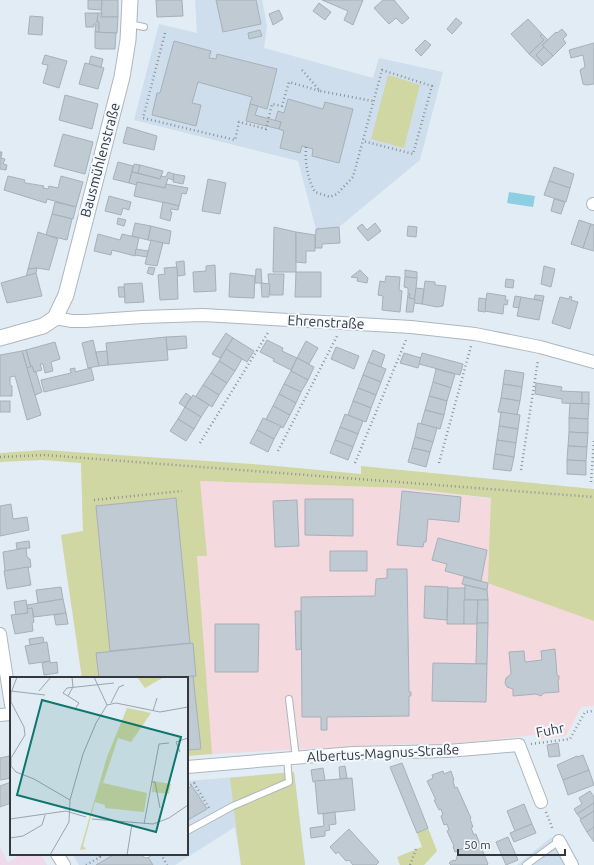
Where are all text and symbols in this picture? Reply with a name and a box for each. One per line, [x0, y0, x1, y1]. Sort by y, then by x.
street label: Bausmühlenstraße [77, 101, 123, 219]
street label: Ehrenstraße [287, 312, 365, 332]
inset map [10, 677, 188, 855]
street label: Fuhr [535, 719, 566, 741]
street label: Albertus-Magnus-Straße [306, 741, 460, 765]
scale bar [458, 831, 565, 857]
text: 50 m [464, 838, 491, 851]

